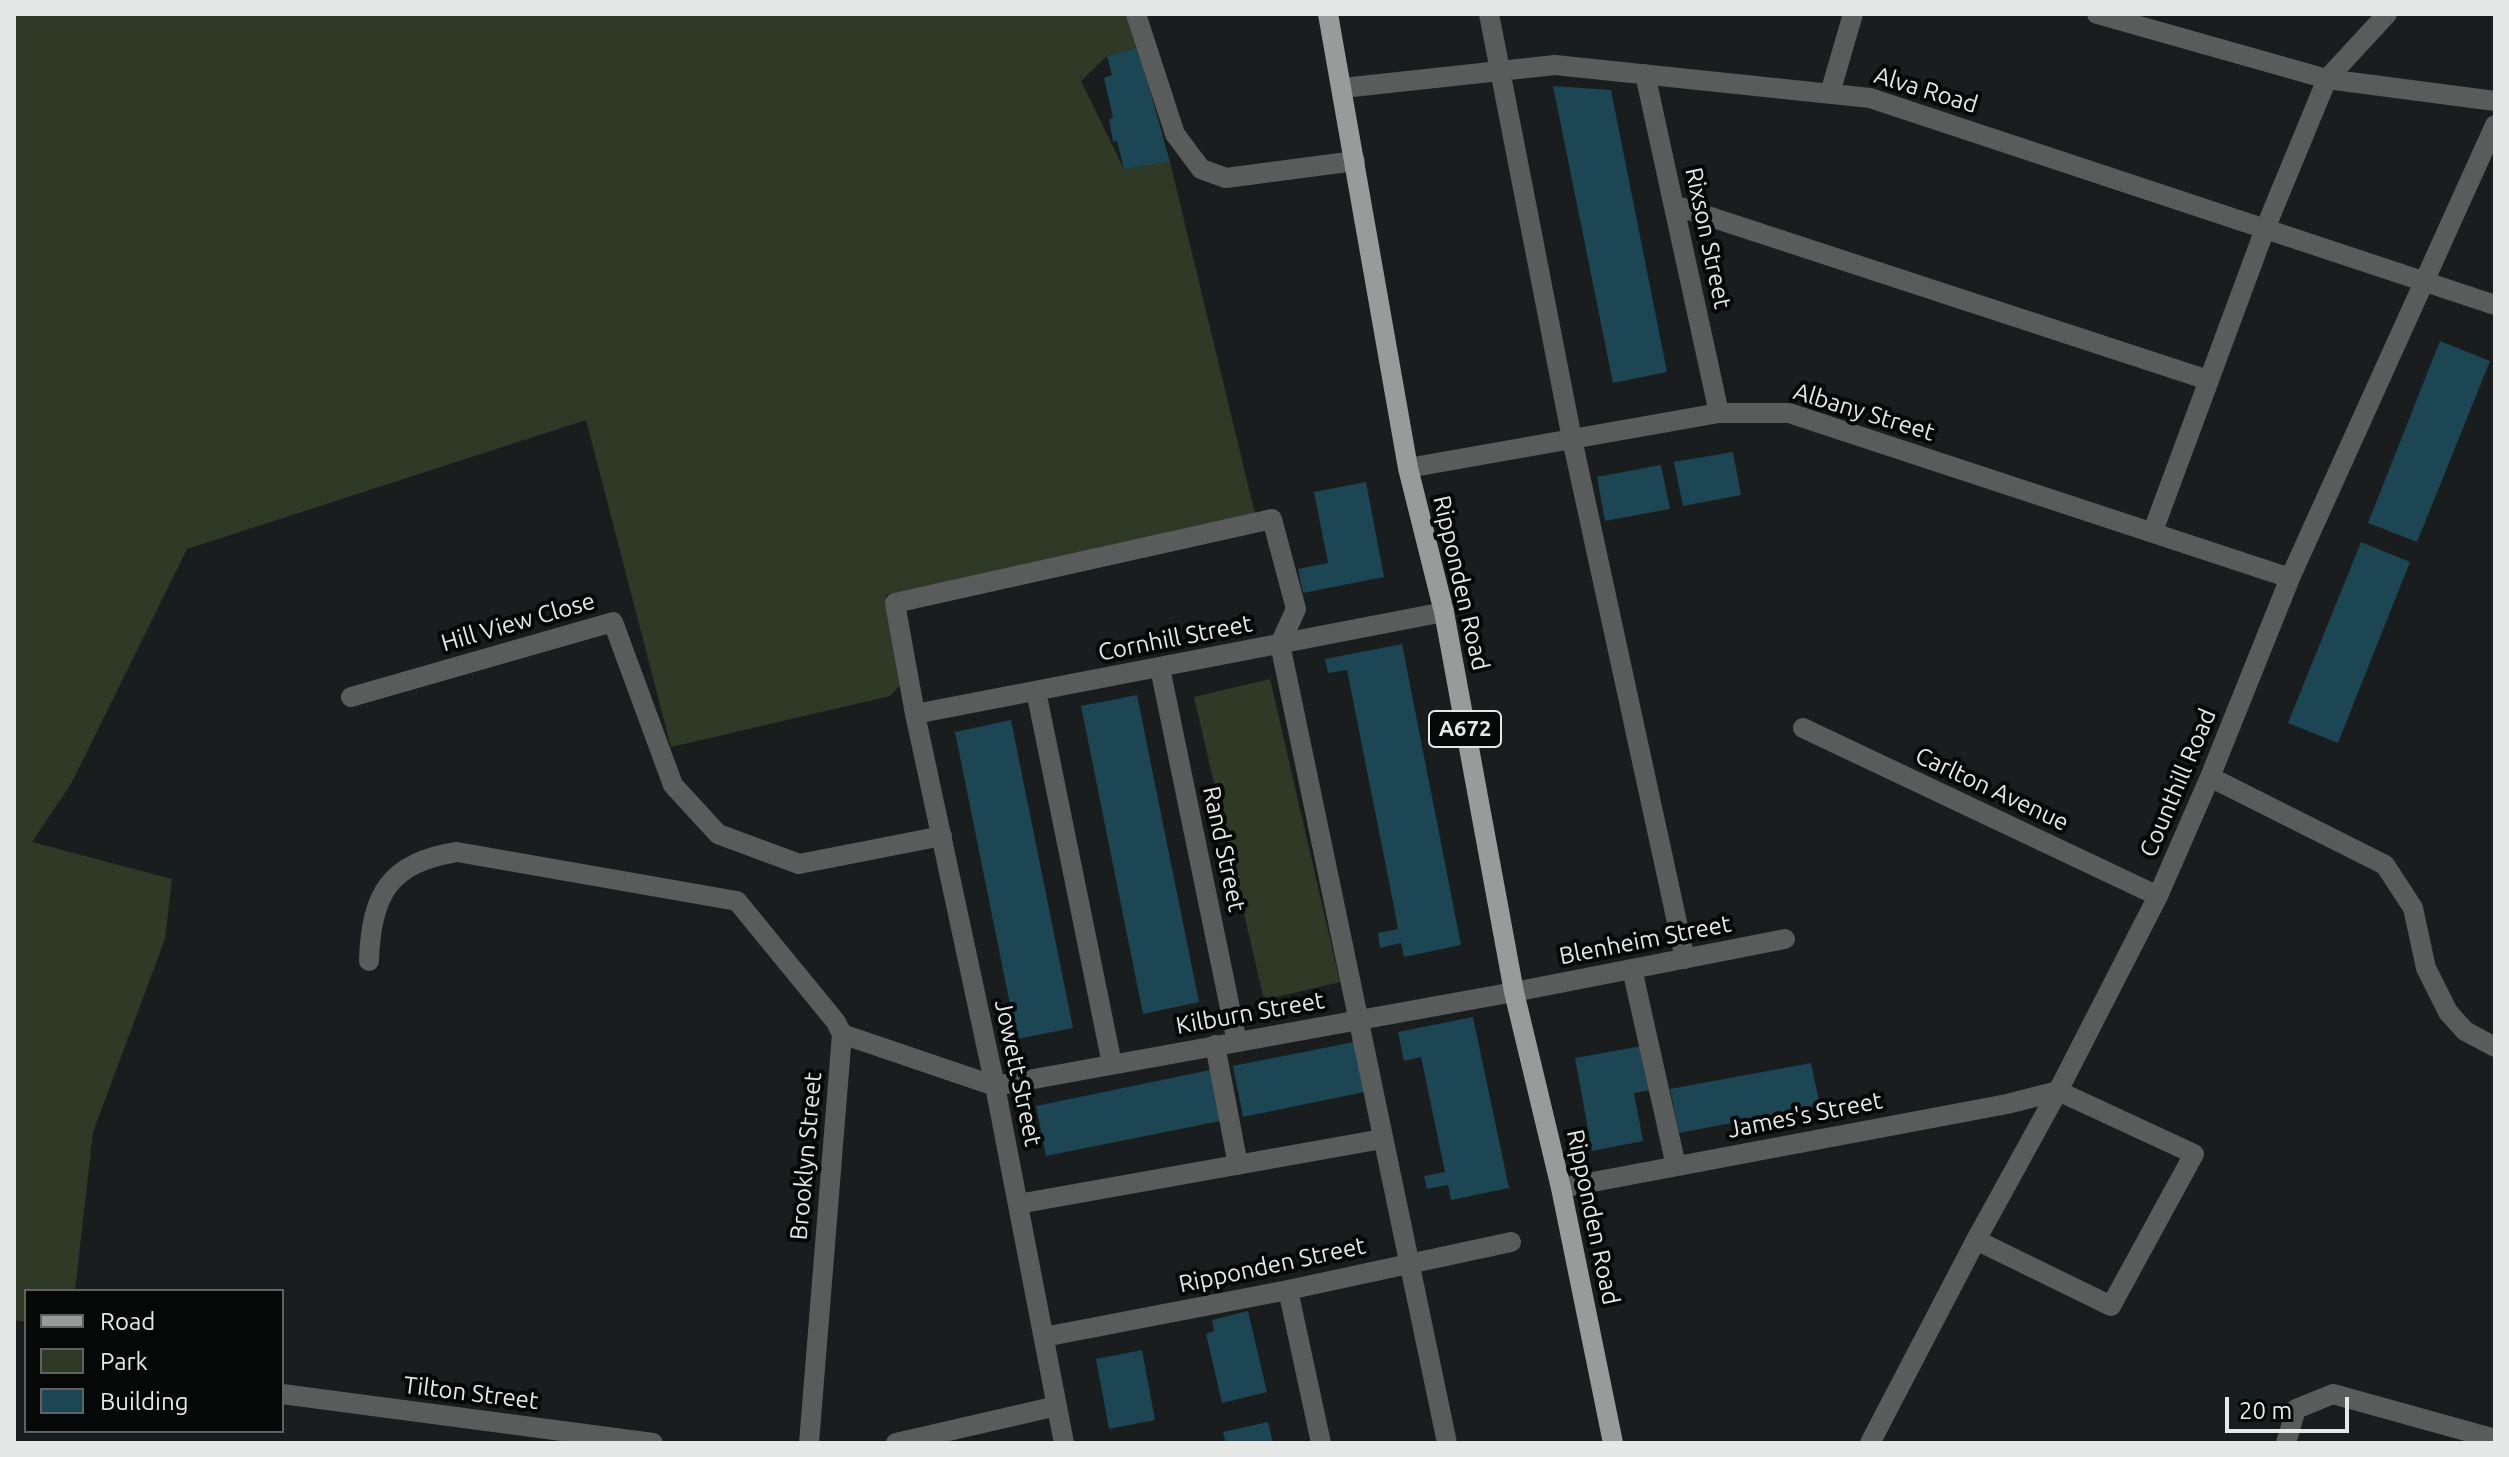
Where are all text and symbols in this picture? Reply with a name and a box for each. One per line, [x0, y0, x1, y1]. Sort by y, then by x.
street label: Alva Road [1871, 61, 1981, 119]
street label: Rixson Street [1679, 165, 1737, 311]
street label: Albany Street [1790, 377, 1938, 447]
street label: Ripponden Road [1427, 493, 1495, 673]
street label: Hill View Close [438, 586, 598, 658]
street label: Cornhill Street [1096, 609, 1254, 667]
street label: Counthill Road [2134, 704, 2222, 862]
road number: A672 [1429, 711, 1501, 747]
street label: Carlton Avenue [1911, 741, 2073, 837]
street label: Rand Street [1197, 784, 1251, 914]
street label: Blenheim Street [1557, 909, 1733, 971]
street label: Kilburn Street [1174, 986, 1326, 1040]
street label: Jowett Street [988, 997, 1048, 1149]
street label: Brooklyn Street [784, 1071, 828, 1241]
street label: James's Street [1725, 1086, 1885, 1144]
street label: Ripponden Road [1560, 1127, 1626, 1307]
street label: Ripponden Street [1176, 1231, 1368, 1299]
legend [24, 1289, 284, 1433]
text: Road [100, 1308, 155, 1335]
text: Park [100, 1348, 148, 1375]
street label: Tilton Street [402, 1370, 540, 1416]
scale bar [2229, 1381, 2353, 1431]
text: Building [100, 1388, 188, 1415]
text: 20 m [2239, 1397, 2292, 1424]

